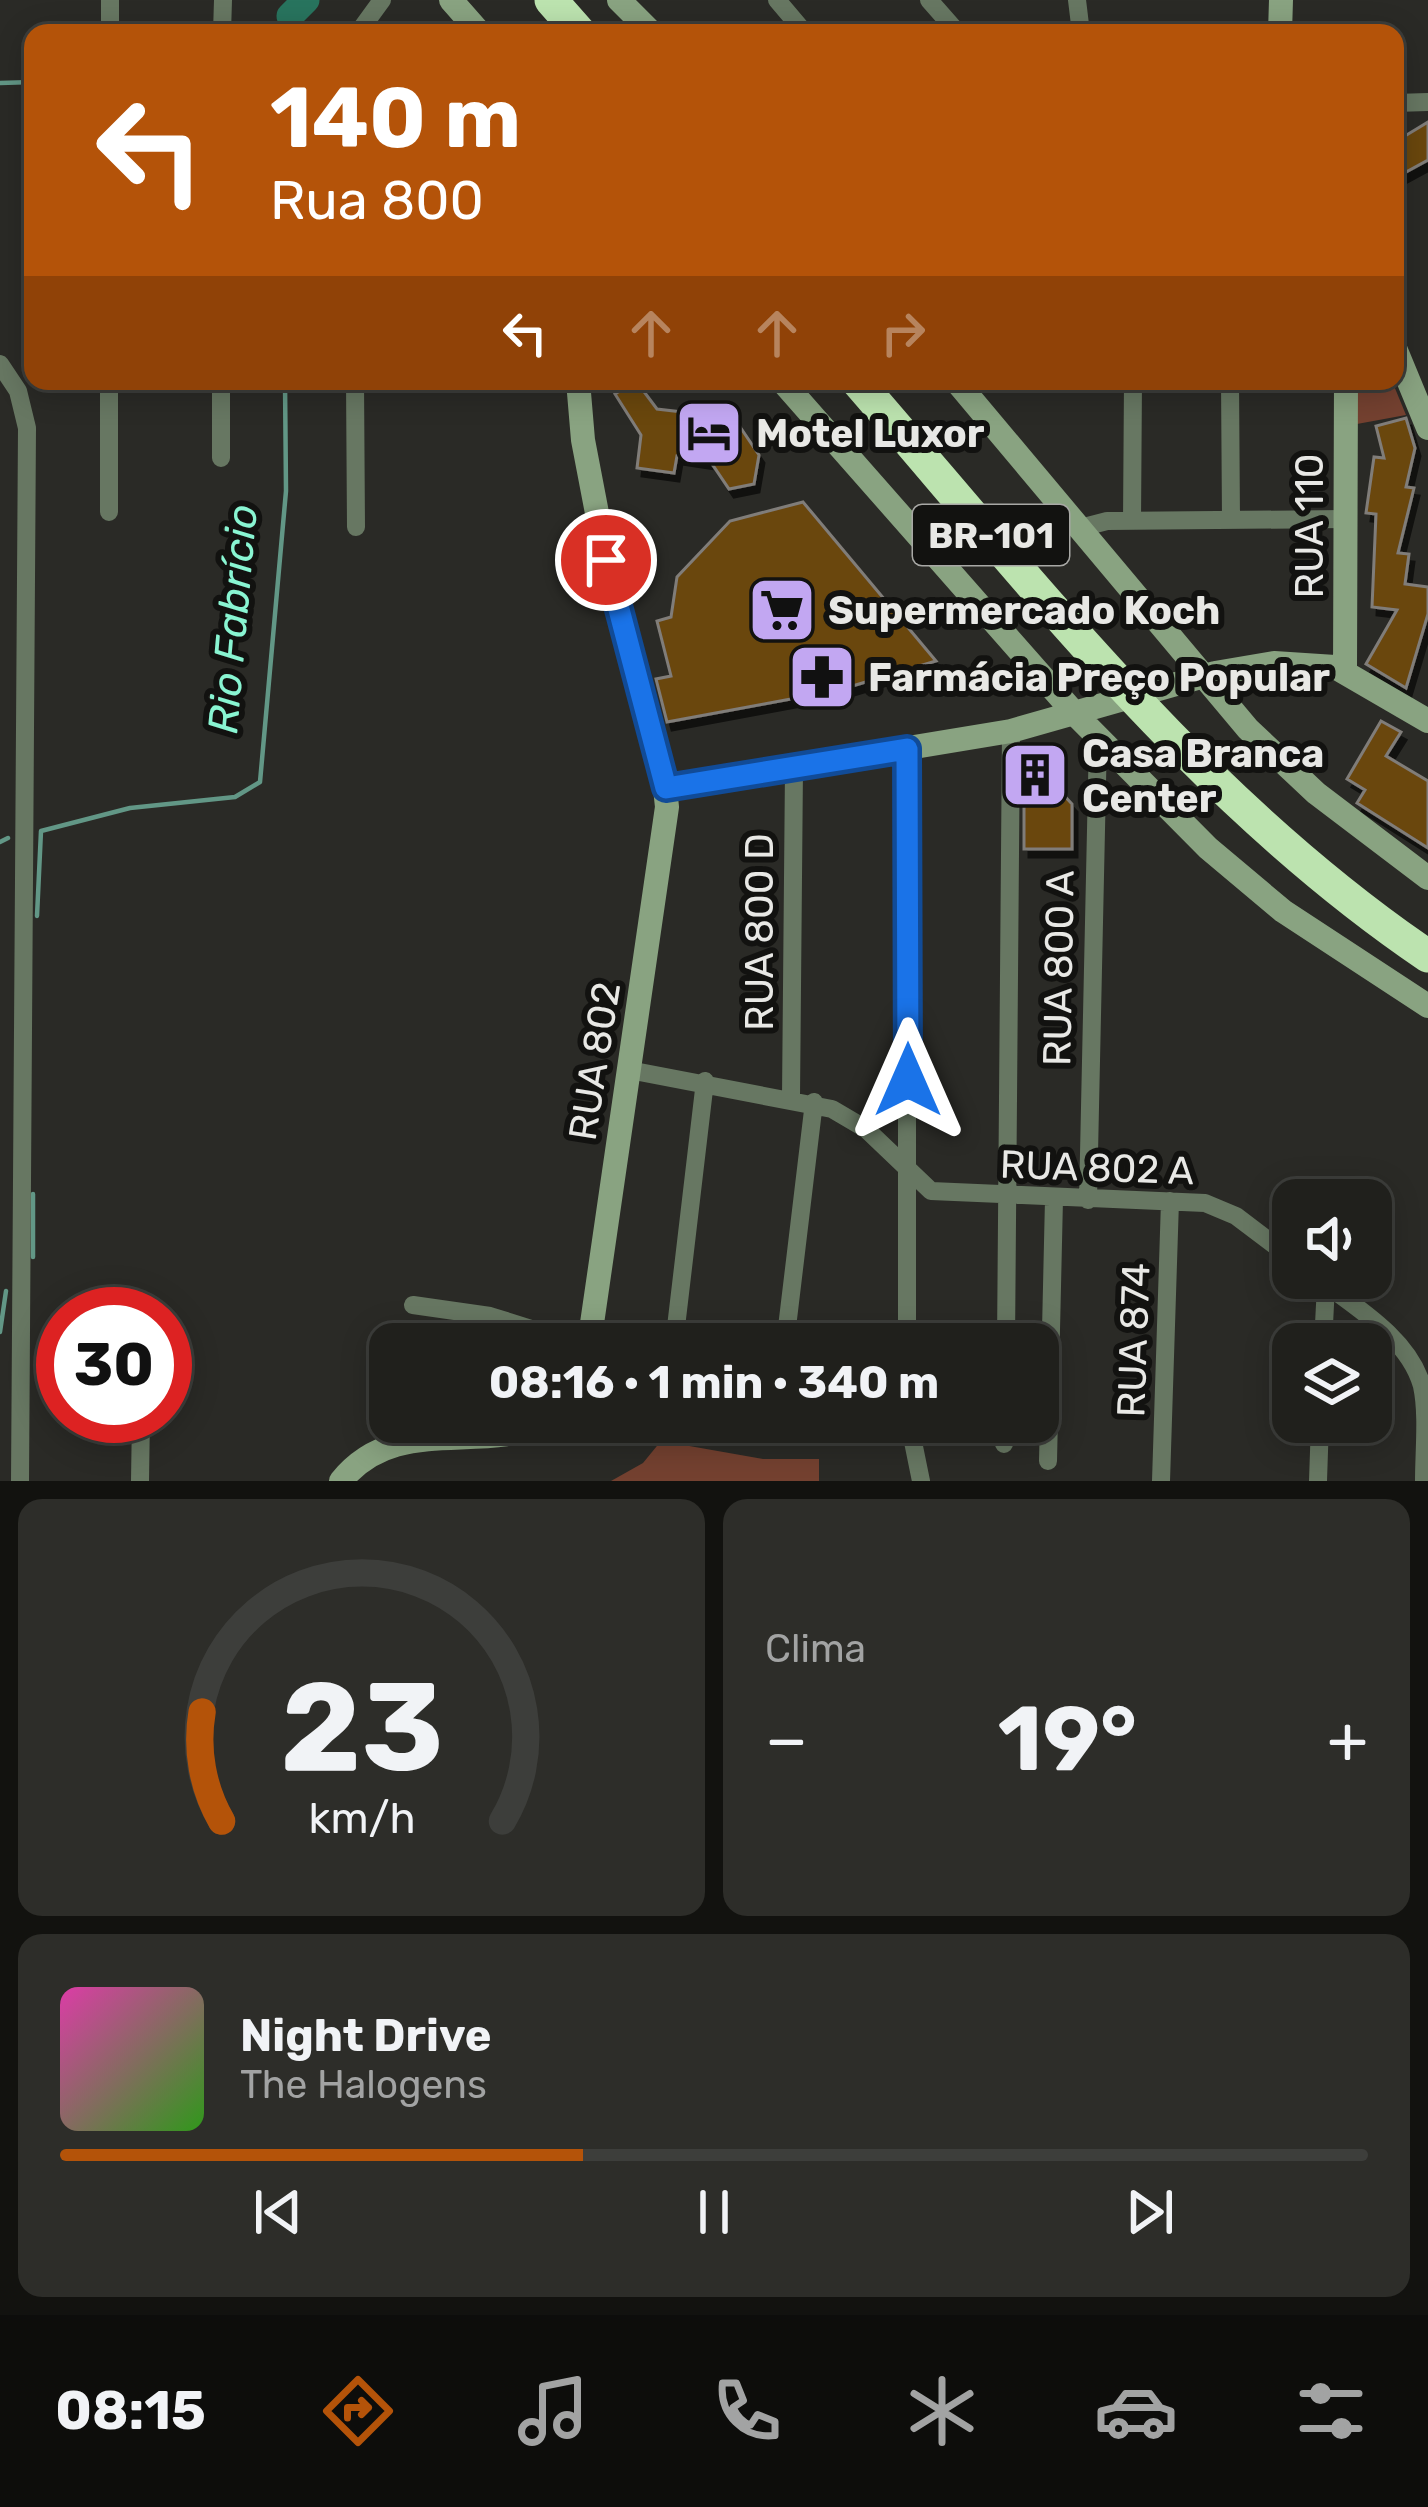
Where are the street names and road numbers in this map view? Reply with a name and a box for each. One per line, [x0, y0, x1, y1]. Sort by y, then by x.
street label: RUA 110 [1287, 453, 1333, 599]
road number: BR-101 [913, 505, 1069, 565]
street label: RUA 800 D [737, 833, 783, 1031]
street label: RUA 800 A [1034, 870, 1084, 1066]
street label: RUA 802 [560, 979, 630, 1144]
street label: RUA 802 A [999, 1142, 1195, 1194]
street label: RUA 874 [1108, 1262, 1160, 1418]

